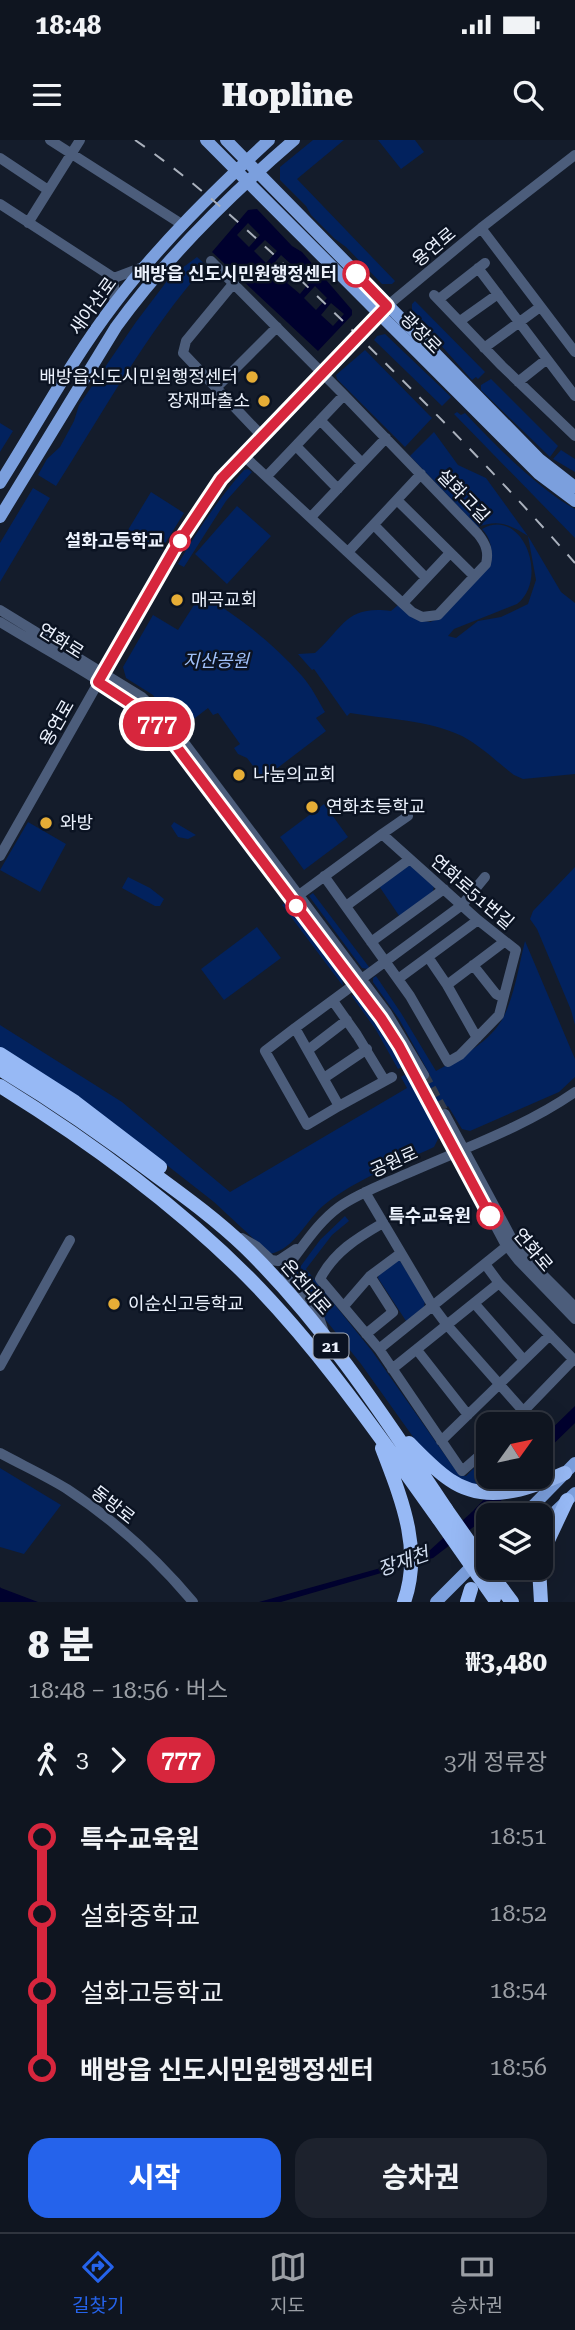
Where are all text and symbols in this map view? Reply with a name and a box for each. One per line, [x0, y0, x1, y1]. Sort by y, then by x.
text: 18:48 [35, 10, 101, 40]
icon: menu [28, 76, 66, 114]
text: Hopline [222, 76, 353, 114]
icon: search [509, 76, 547, 114]
street label: 용연로 [408, 223, 459, 271]
marker: 배방읍 신도시민원행정센터 [343, 261, 369, 287]
place label: 배방읍 신도시민원행정센터 [134, 263, 337, 284]
street label: 새아산로 [65, 273, 121, 339]
street label: 광장로 [396, 308, 446, 358]
place label: 배방읍신도시민원행정센터 [39, 366, 238, 387]
marker: 배방읍신도시민원행정센터 [244, 369, 260, 385]
place label: 장재파출소 [167, 390, 250, 411]
marker: 장재파출소 [256, 393, 272, 409]
street label: 설화고길 [433, 465, 494, 527]
place label: 설화고등학교 [65, 530, 164, 551]
marker: 설화고등학교 [170, 531, 190, 551]
place label: 매곡교회 [191, 589, 257, 610]
marker: 매곡교회 [169, 592, 185, 608]
street label: 연화로 [35, 619, 88, 663]
park label: 지산공원 [183, 650, 251, 671]
street label: 용연로 [35, 696, 78, 750]
line badge: 777 [117, 701, 197, 747]
text: 777 [137, 710, 177, 738]
place label: 나눔의교회 [253, 764, 336, 785]
marker: 나눔의교회 [231, 767, 247, 783]
place label: 연화초등학교 [326, 796, 425, 817]
marker: 연화초등학교 [304, 799, 320, 815]
place label: 와방 [60, 812, 93, 833]
marker: 와방 [38, 815, 54, 831]
street label: 연화로51번길 [427, 850, 518, 933]
unlabelled marker [286, 896, 306, 916]
street label: 공원로 [367, 1142, 421, 1181]
marker: 특수교육원 [477, 1203, 503, 1229]
place label: 특수교육원 [388, 1205, 471, 1226]
street label: 연화로 [509, 1224, 557, 1275]
street label: 온천대로 [277, 1255, 336, 1319]
place label: 이순신고등학교 [128, 1293, 244, 1314]
marker: 이순신고등학교 [106, 1296, 122, 1312]
road number: 21 [314, 1334, 348, 1358]
north arrow [476, 1412, 553, 1489]
map controls [476, 1412, 553, 1580]
street label: 동방로 [87, 1481, 139, 1528]
button: layers [476, 1503, 553, 1580]
water label: 장재천 [375, 1542, 433, 1581]
text: 8 분 [28, 1623, 94, 1667]
text: ₩3,480 [466, 1647, 547, 1677]
text: 18:48 – 18:56 · 버스 [28, 1677, 228, 1704]
icon: walk [28, 1741, 66, 1779]
icon: forward [99, 1741, 137, 1779]
text: 3 [76, 1746, 89, 1773]
text: 777 [161, 1746, 201, 1774]
text: 3개 정류장 [444, 1749, 547, 1776]
text: 18:51 [490, 1823, 547, 1850]
text: 특수교육원 [80, 1824, 200, 1854]
text: 18:52 [490, 1900, 547, 1927]
text: 설화중학교 [80, 1901, 200, 1931]
text: 18:54 [490, 1977, 547, 2004]
text: 설화고등학교 [80, 1978, 224, 2008]
text: 18:56 [490, 2054, 547, 2081]
text: 배방읍 신도시민원행정센터 [80, 2055, 374, 2085]
button: 시작 [28, 2138, 281, 2218]
button: 승차권 [295, 2138, 547, 2218]
tab: 길찾기 [72, 2248, 124, 2317]
tab: 지도 [269, 2248, 307, 2317]
tab: 승차권 [451, 2248, 503, 2317]

